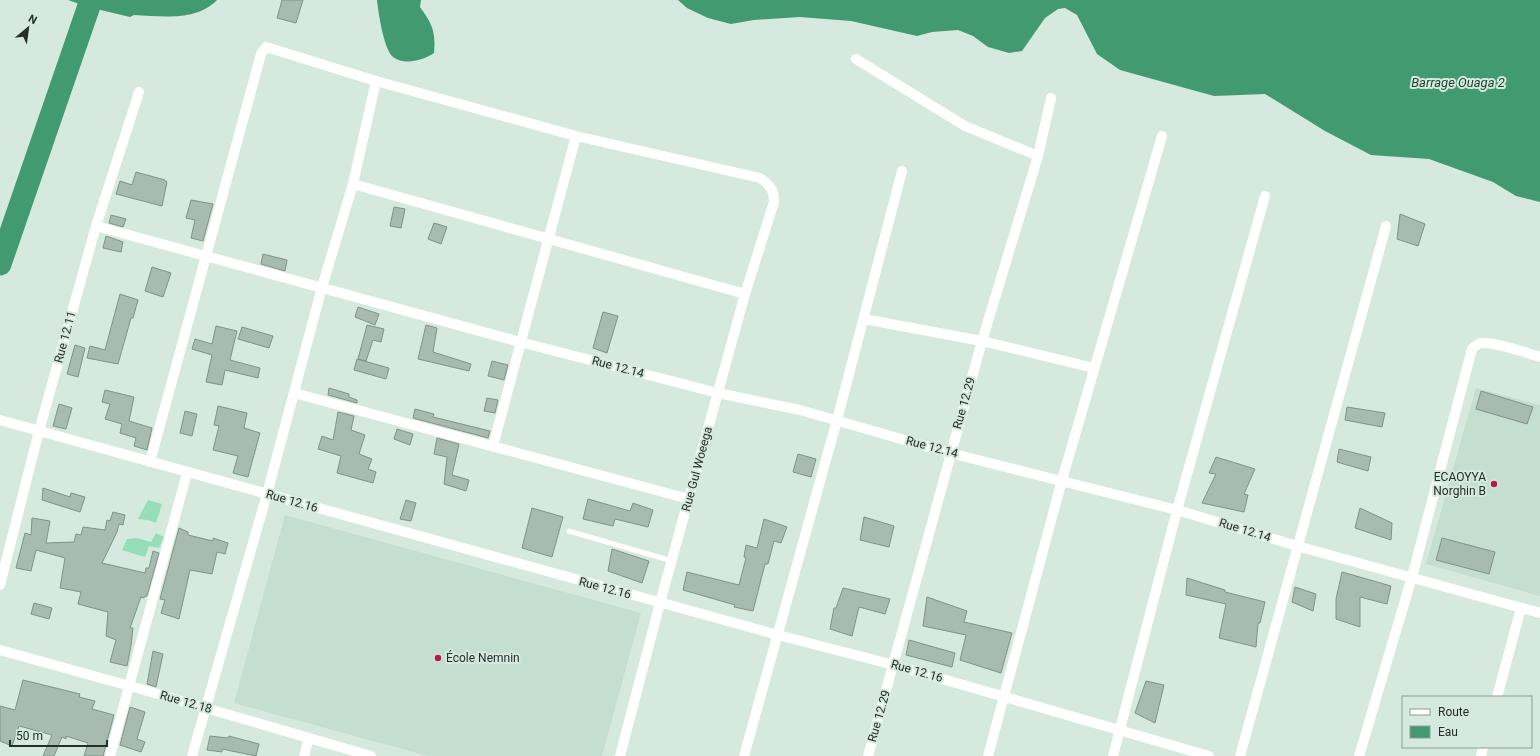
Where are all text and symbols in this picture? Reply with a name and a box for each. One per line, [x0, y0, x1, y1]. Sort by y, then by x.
north arrow [8, 8, 48, 48]
text: N [26, 12, 39, 27]
water label: Barrage Ouaga 2 [1411, 75, 1505, 90]
street label: Rue 12.11 [51, 309, 79, 365]
street label: Rue 12.14 [590, 353, 646, 381]
street label: Rue 12.29 [950, 375, 978, 431]
street label: Rue Gul Woeega [679, 425, 715, 513]
street label: Rue 12.14 [904, 433, 960, 461]
place label: ECAOYYA Norghin B [1433, 470, 1486, 498]
marker: ECAOYYA Norghin B [1489, 479, 1499, 489]
street label: Rue 12.16 [264, 487, 320, 515]
street label: Rue 12.14 [1217, 515, 1273, 545]
street label: Rue 12.16 [577, 574, 633, 602]
place label: École Nemnin [446, 650, 520, 665]
marker: École Nemnin [433, 653, 443, 663]
street label: Rue 12.16 [889, 657, 945, 685]
street label: Rue 12.18 [158, 688, 214, 716]
street label: Rue 12.29 [865, 688, 893, 744]
legend [1402, 696, 1532, 748]
text: Route [1438, 705, 1469, 719]
scale bar [10, 722, 107, 748]
text: Eau [1438, 725, 1458, 739]
text: 50 m [16, 729, 43, 743]

